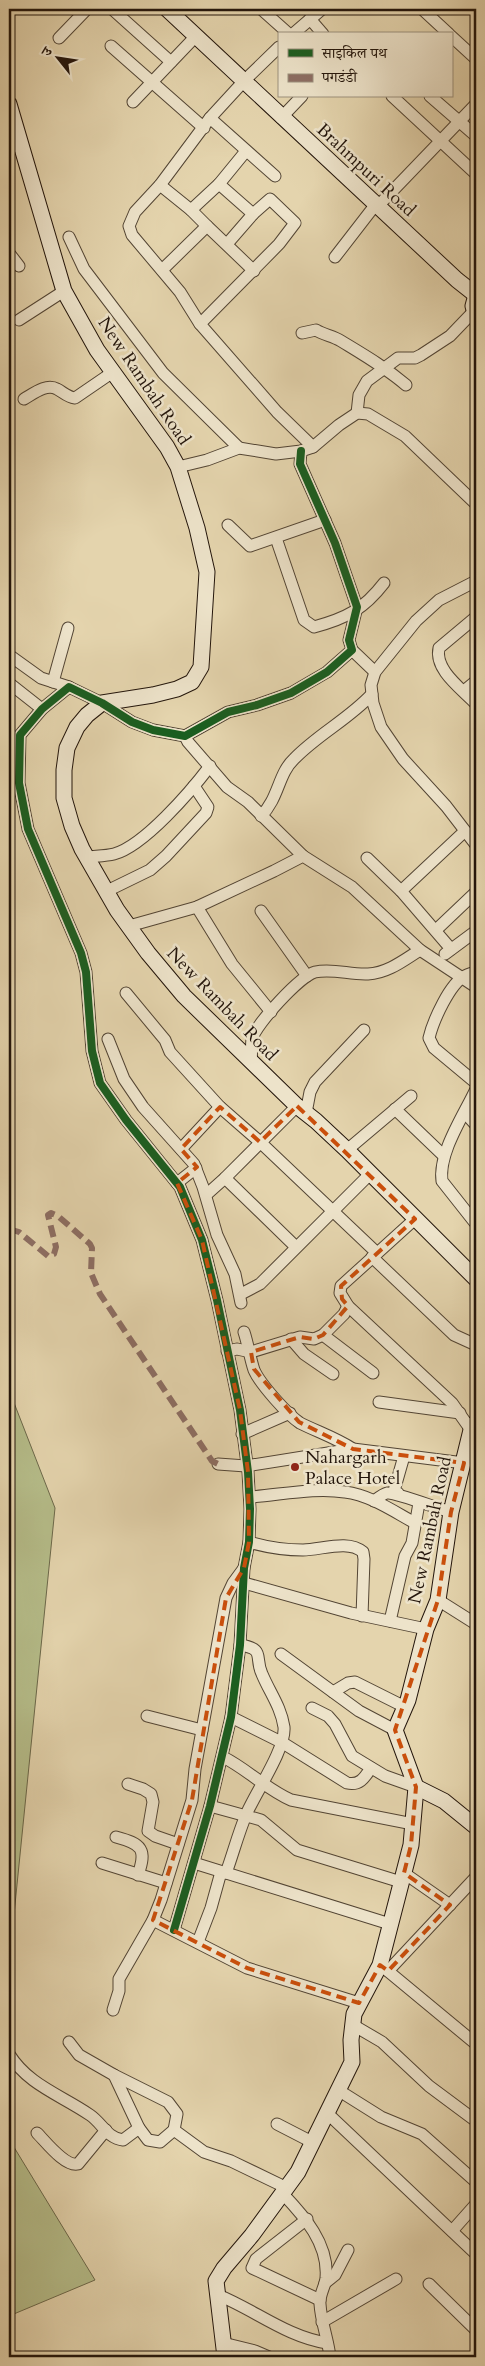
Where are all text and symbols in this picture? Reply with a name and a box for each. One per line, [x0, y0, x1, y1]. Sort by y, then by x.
north arrow [32, 32, 82, 82]
legend [278, 32, 452, 98]
text: उ [37, 43, 58, 60]
text: साइकिल पथ [321, 43, 388, 63]
text: पगडंडी [321, 67, 358, 87]
street label: Brahmpuri Road [311, 117, 421, 223]
street label: New Rambah Road [92, 312, 197, 451]
street label: New Rambah Road [161, 941, 283, 1067]
place label: Nahargarh Palace Hotel [305, 1445, 401, 1491]
street label: New Rambah Road [402, 1454, 458, 1606]
marker: Nahargarh Palace Hotel [289, 1461, 301, 1473]

